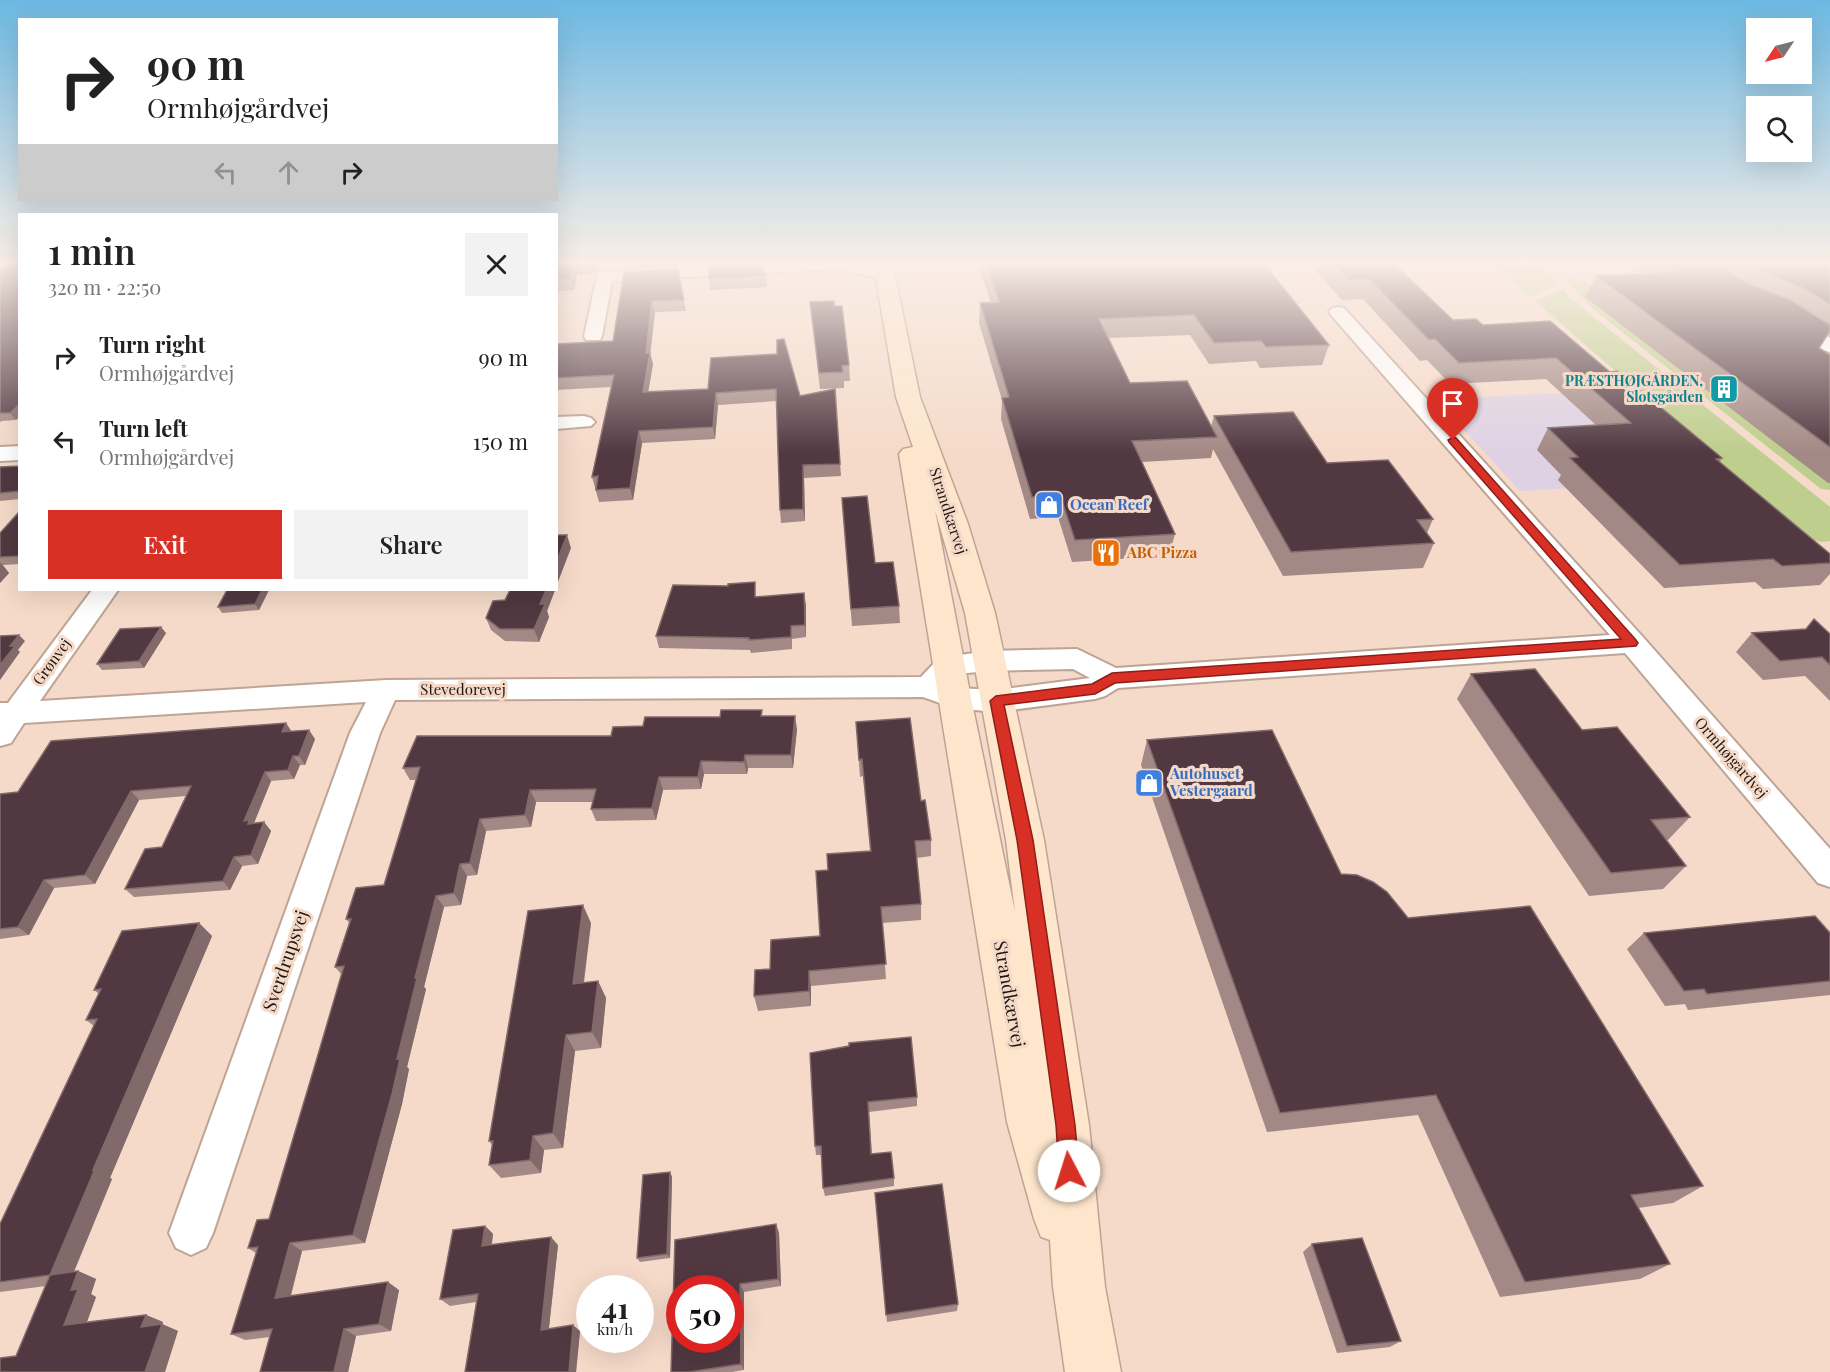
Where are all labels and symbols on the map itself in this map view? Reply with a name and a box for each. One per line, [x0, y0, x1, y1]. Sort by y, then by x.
north arrow [1746, 18, 1812, 84]
place label: PRÆSTHØJGÅRDEN, Slotsgården [1565, 371, 1703, 406]
building icon: PRÆSTHØJGÅRDEN, Slotsgården [1708, 373, 1740, 405]
pin [1427, 378, 1478, 440]
street label: Strandkærvej [926, 465, 972, 557]
shop icon: Ocean Reef [1033, 489, 1065, 521]
place label: Ocean Reef [1070, 494, 1150, 514]
restaurant icon: ABC Pizza [1090, 537, 1122, 569]
place label: ABC Pizza [1126, 542, 1197, 562]
street label: Grønvej [28, 634, 75, 689]
street label: Stevedorevej [420, 679, 506, 699]
street label: Ormhøjgårdvej [1691, 713, 1773, 802]
place label: Autohuset Vestergaard [1169, 763, 1253, 800]
shop icon: Autohuset Vestergaard [1133, 767, 1165, 799]
street label: Sverdrupsvej [257, 907, 314, 1014]
street label: Strandkærvej [989, 939, 1031, 1049]
position arrow [1037, 1139, 1101, 1203]
speed limit sign: 50 [666, 1275, 744, 1353]

